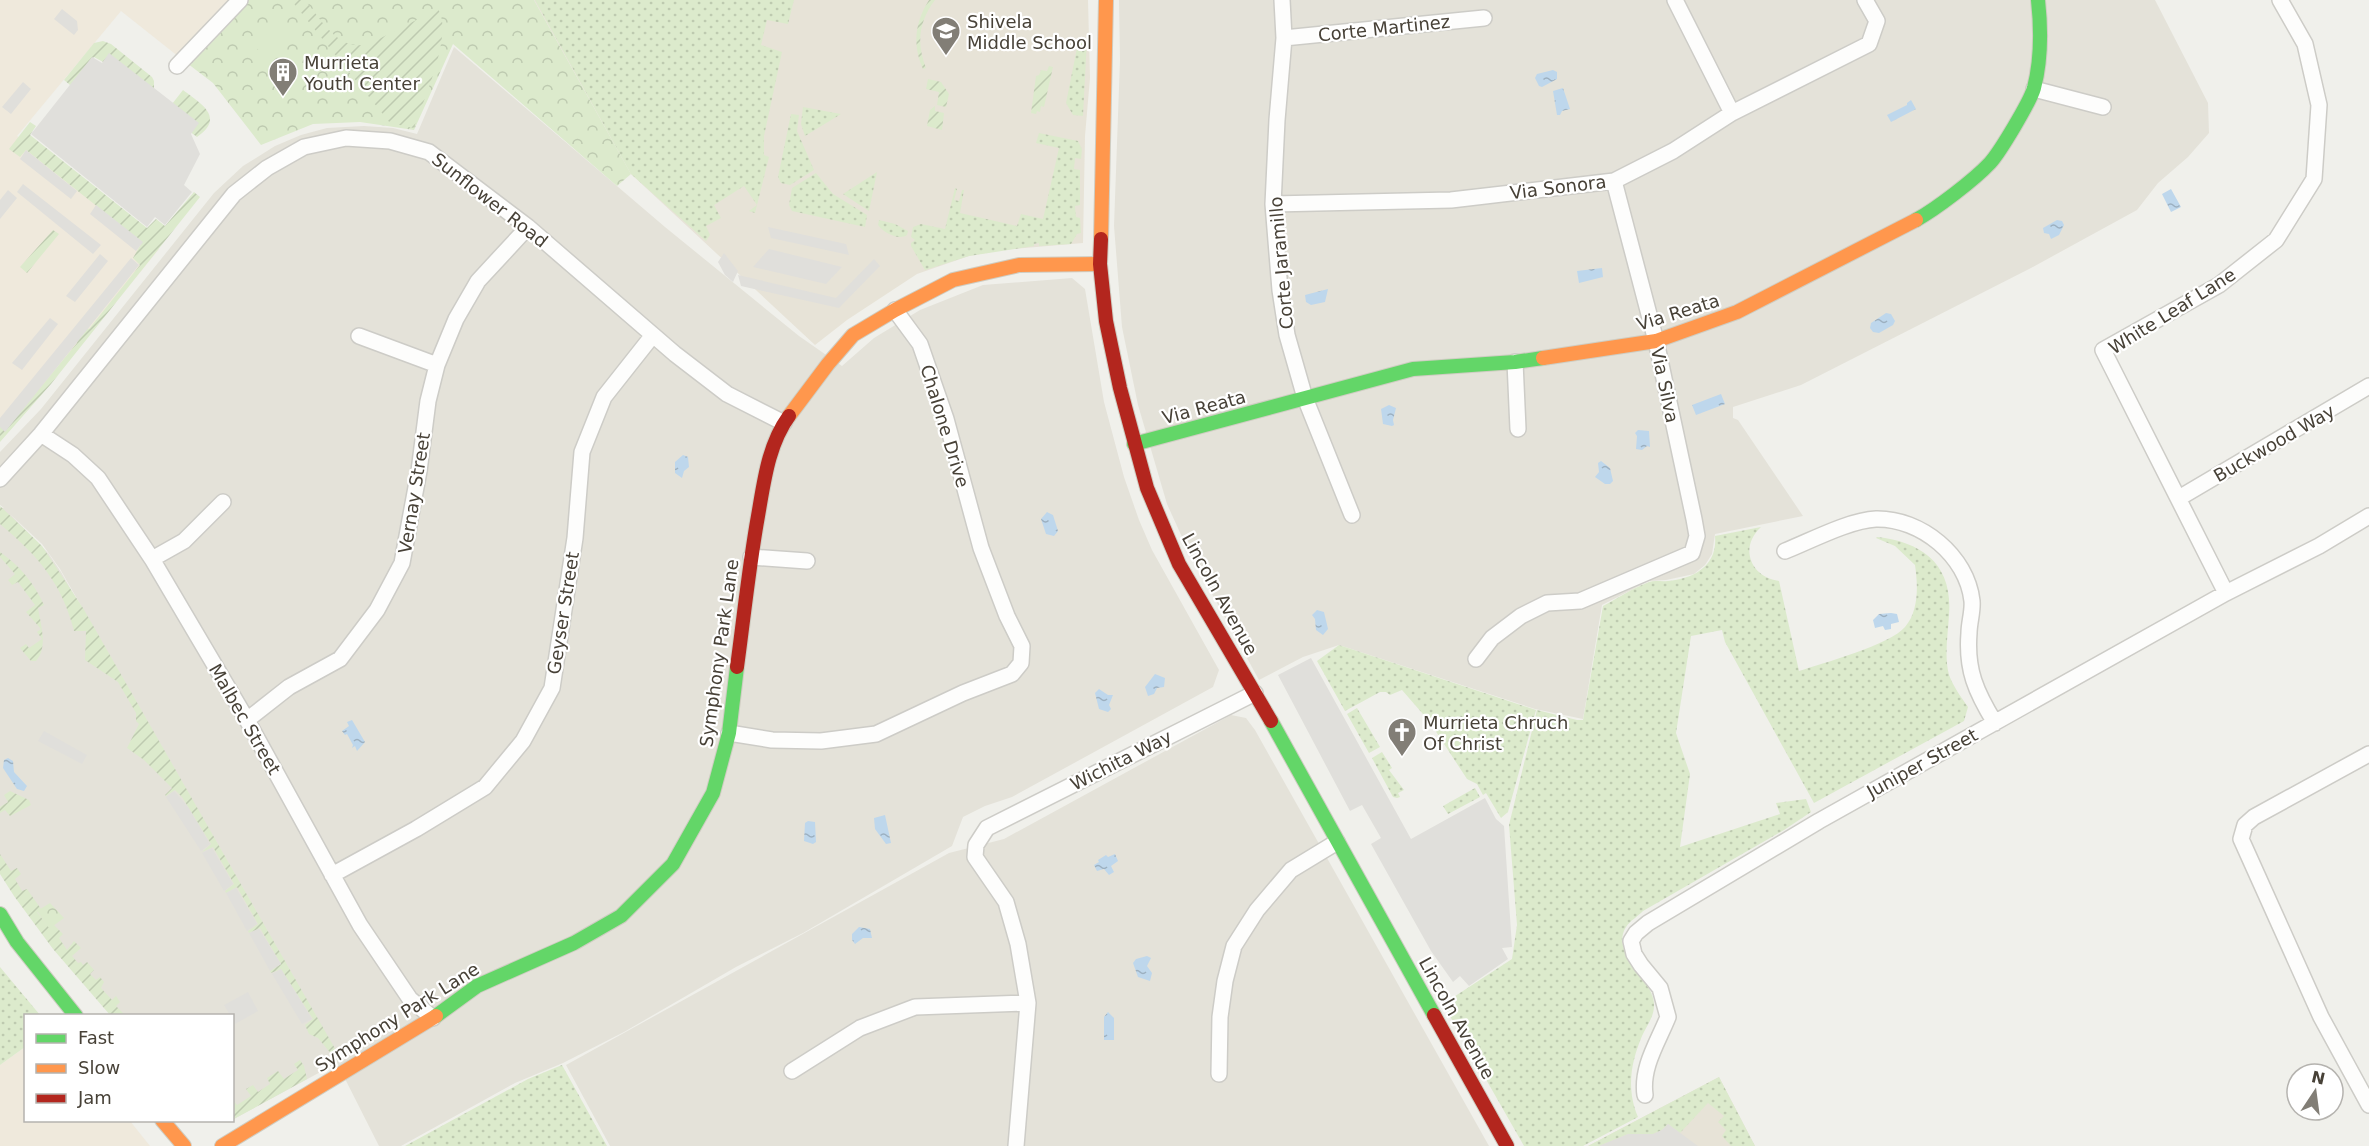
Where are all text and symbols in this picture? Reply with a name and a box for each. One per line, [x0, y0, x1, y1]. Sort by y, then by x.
place label: Shivela Middle School [967, 11, 1092, 53]
street label: Corte Martinez [1317, 11, 1451, 45]
school or university icon: Shivela Middle School [930, 15, 962, 57]
place label: Murrieta Youth Center [303, 52, 420, 94]
building icon: Murrieta Youth Center [267, 56, 299, 98]
street label: Sunflower Road [428, 148, 552, 252]
street label: Via Sonora [1509, 171, 1607, 203]
street label: Corte Jaramillo [1265, 196, 1297, 330]
street label: White Leaf Lane [2105, 264, 2239, 358]
street label: Via Reata [1634, 289, 1722, 335]
street label: Via Silva [1647, 345, 1683, 425]
street label: Chalone Drive [916, 362, 974, 490]
street label: Via Reata [1160, 386, 1248, 428]
street label: Buckwood Way [2210, 400, 2339, 486]
street label: Vernay Street [394, 431, 434, 555]
street label: Lincoln Avenue [1178, 529, 1262, 659]
street label: Geyser Street [543, 550, 583, 676]
street label: Symphony Park Lane [695, 558, 743, 748]
street label: Malbec Street [205, 660, 285, 778]
place label: Murrieta Chruch Of Christ [1423, 712, 1568, 754]
church icon: Murrieta Chruch Of Christ [1386, 716, 1418, 758]
street label: Juniper Street [1862, 724, 1981, 803]
street label: Wichita Way [1067, 725, 1175, 795]
street label: Lincoln Avenue [1415, 953, 1499, 1083]
street label: Symphony Park Lane [311, 958, 483, 1076]
legend [24, 1014, 234, 1122]
text: Fast [78, 1027, 114, 1048]
text: Slow [78, 1057, 120, 1078]
north arrow [2285, 1062, 2345, 1122]
text: N [2310, 1067, 2327, 1089]
text: Jam [77, 1087, 112, 1108]

